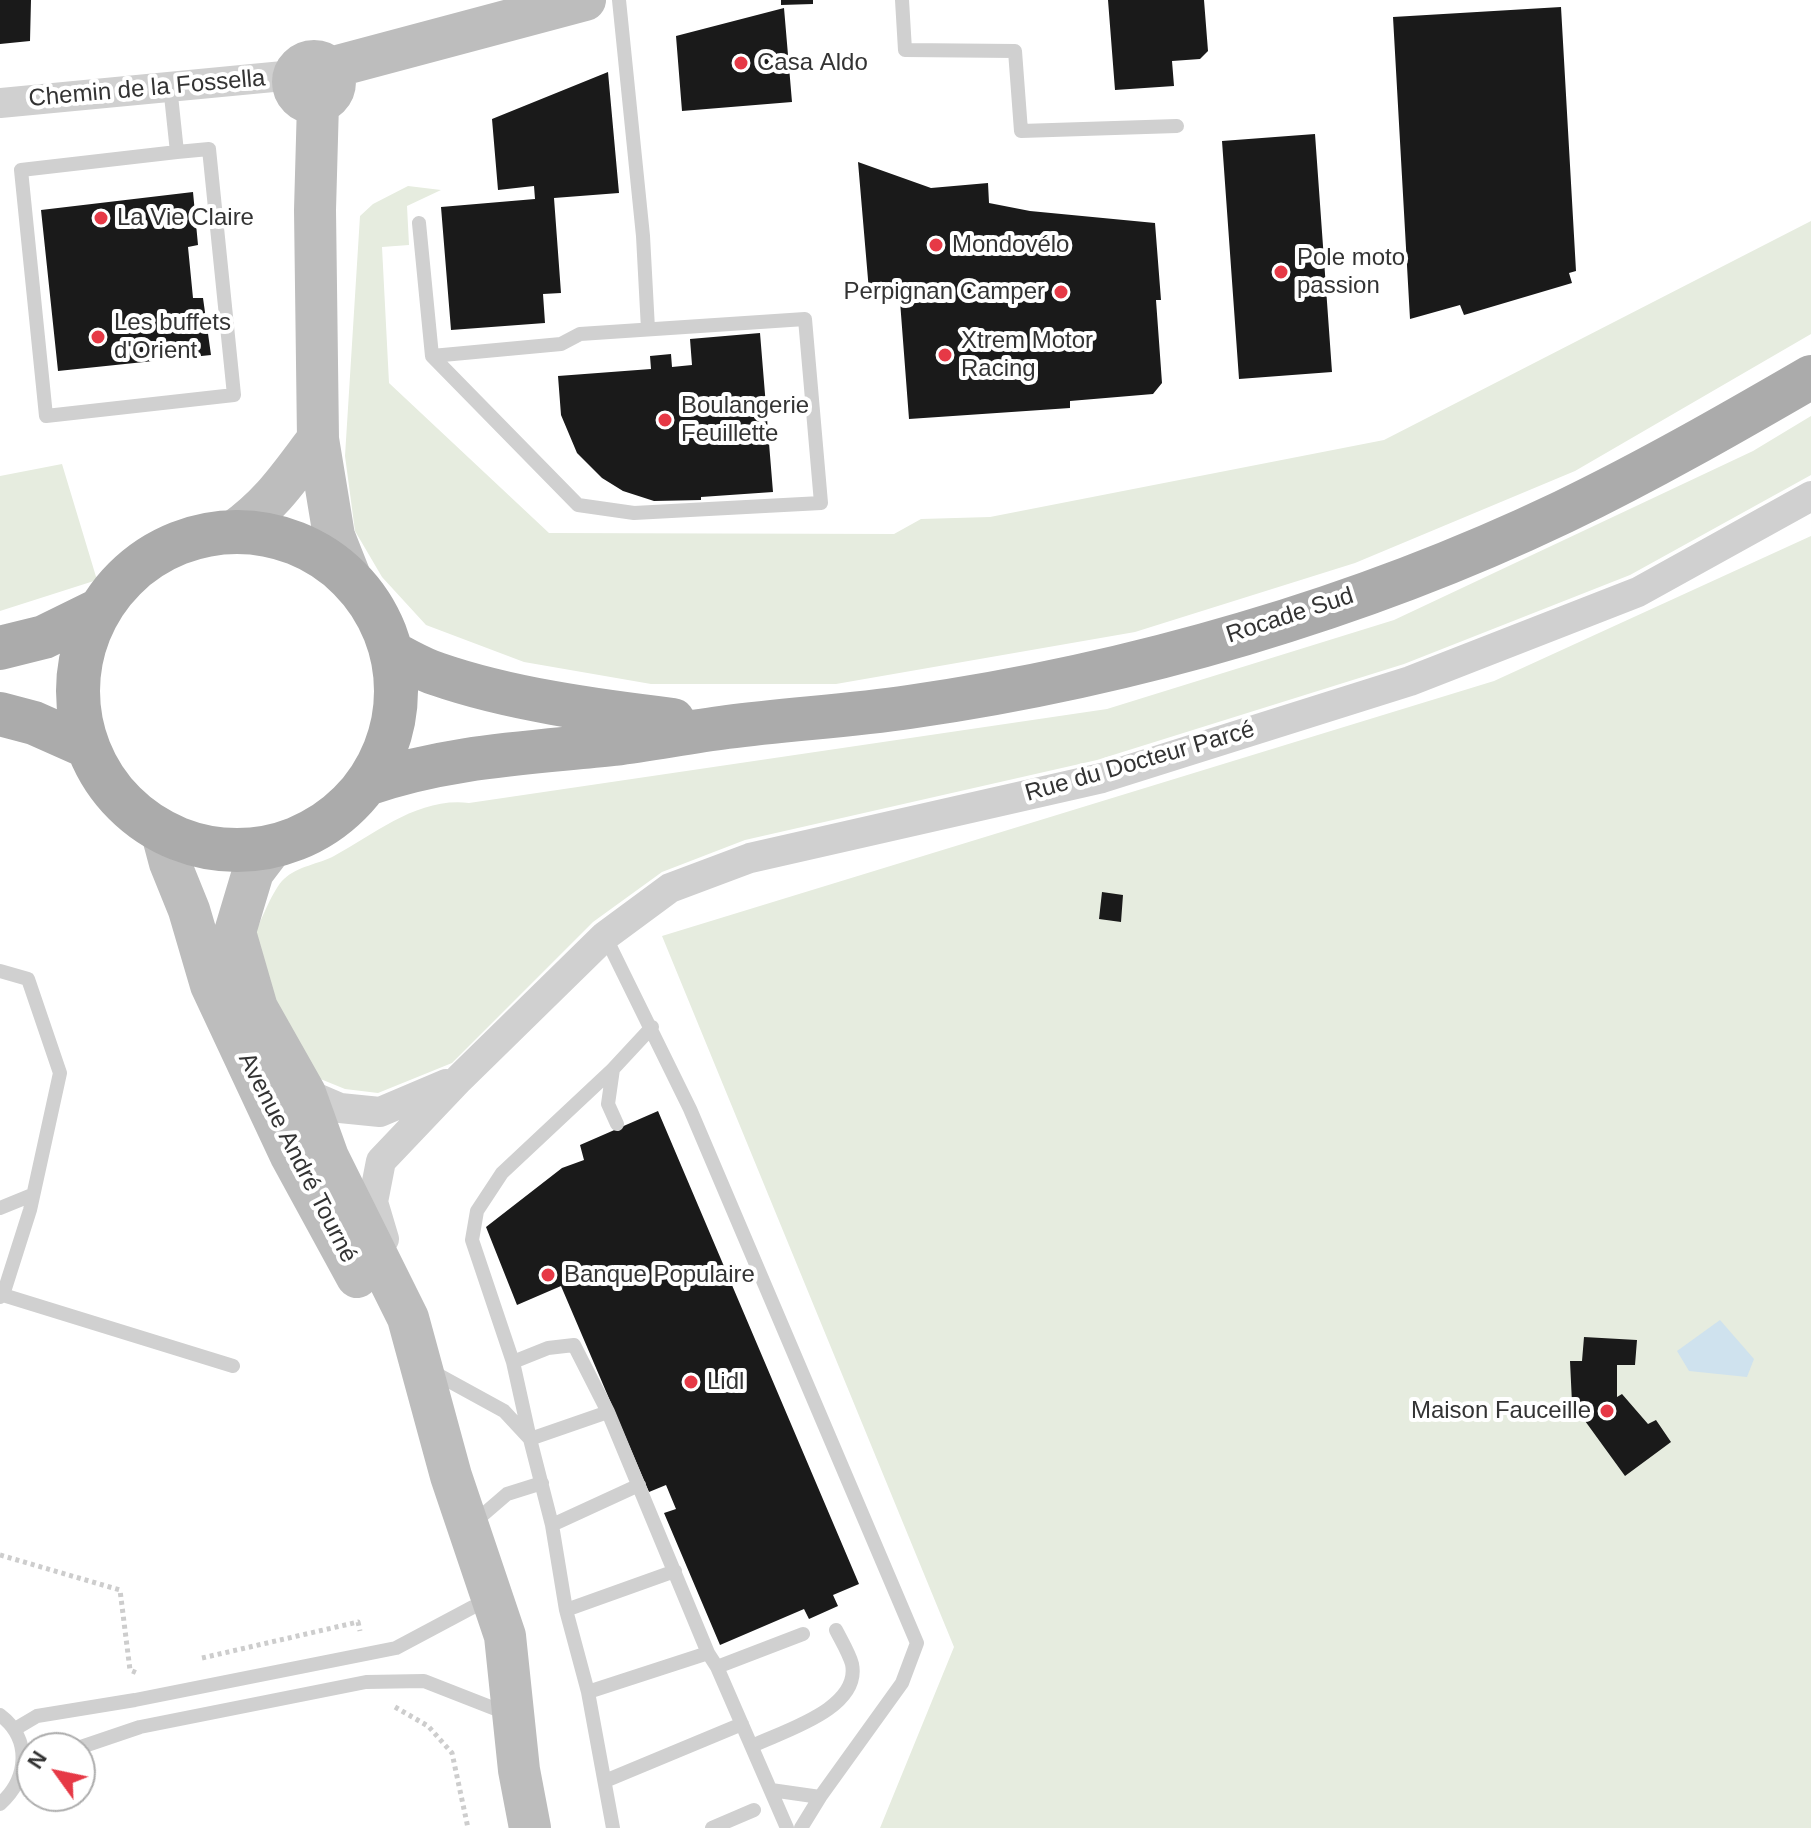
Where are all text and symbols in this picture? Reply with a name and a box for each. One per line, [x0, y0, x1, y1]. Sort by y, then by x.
place label: Casa Aldo [757, 49, 868, 77]
marker: Casa Aldo [732, 54, 750, 72]
street label: Chemin de la Fossella [27, 64, 267, 114]
place label: La Vie Claire [117, 204, 254, 232]
marker: La Vie Claire [92, 209, 110, 227]
place label: Mondovélo [952, 231, 1069, 259]
marker: Mondovélo [927, 236, 945, 254]
place label: Pole moto passion [1297, 244, 1405, 300]
marker: Pole moto passion [1272, 263, 1290, 281]
place label: Perpignan Camper [844, 278, 1045, 306]
marker: Perpignan Camper [1052, 283, 1070, 301]
place label: Les buffets d'Orient [114, 309, 231, 365]
place label: Xtrem Motor Racing [961, 327, 1093, 383]
marker: Les buffets d'Orient [89, 328, 107, 346]
marker: Xtrem Motor Racing [936, 346, 954, 364]
place label: Boulangerie Feuillette [681, 392, 809, 448]
marker: Boulangerie Feuillette [656, 411, 674, 429]
street label: Rocade Sud [1223, 582, 1357, 650]
street label: Rue du Docteur Parcé [1022, 715, 1258, 809]
street label: Avenue André Tourné [232, 1048, 362, 1268]
place label: Banque Populaire [564, 1261, 755, 1289]
marker: Banque Populaire [539, 1266, 557, 1284]
place label: Lidl [707, 1368, 744, 1396]
marker: Lidl [682, 1373, 700, 1391]
place label: Maison Fauceille [1411, 1397, 1591, 1425]
marker: Maison Fauceille [1598, 1402, 1616, 1420]
north arrow [16, 1732, 96, 1812]
text: N [22, 1746, 52, 1773]

